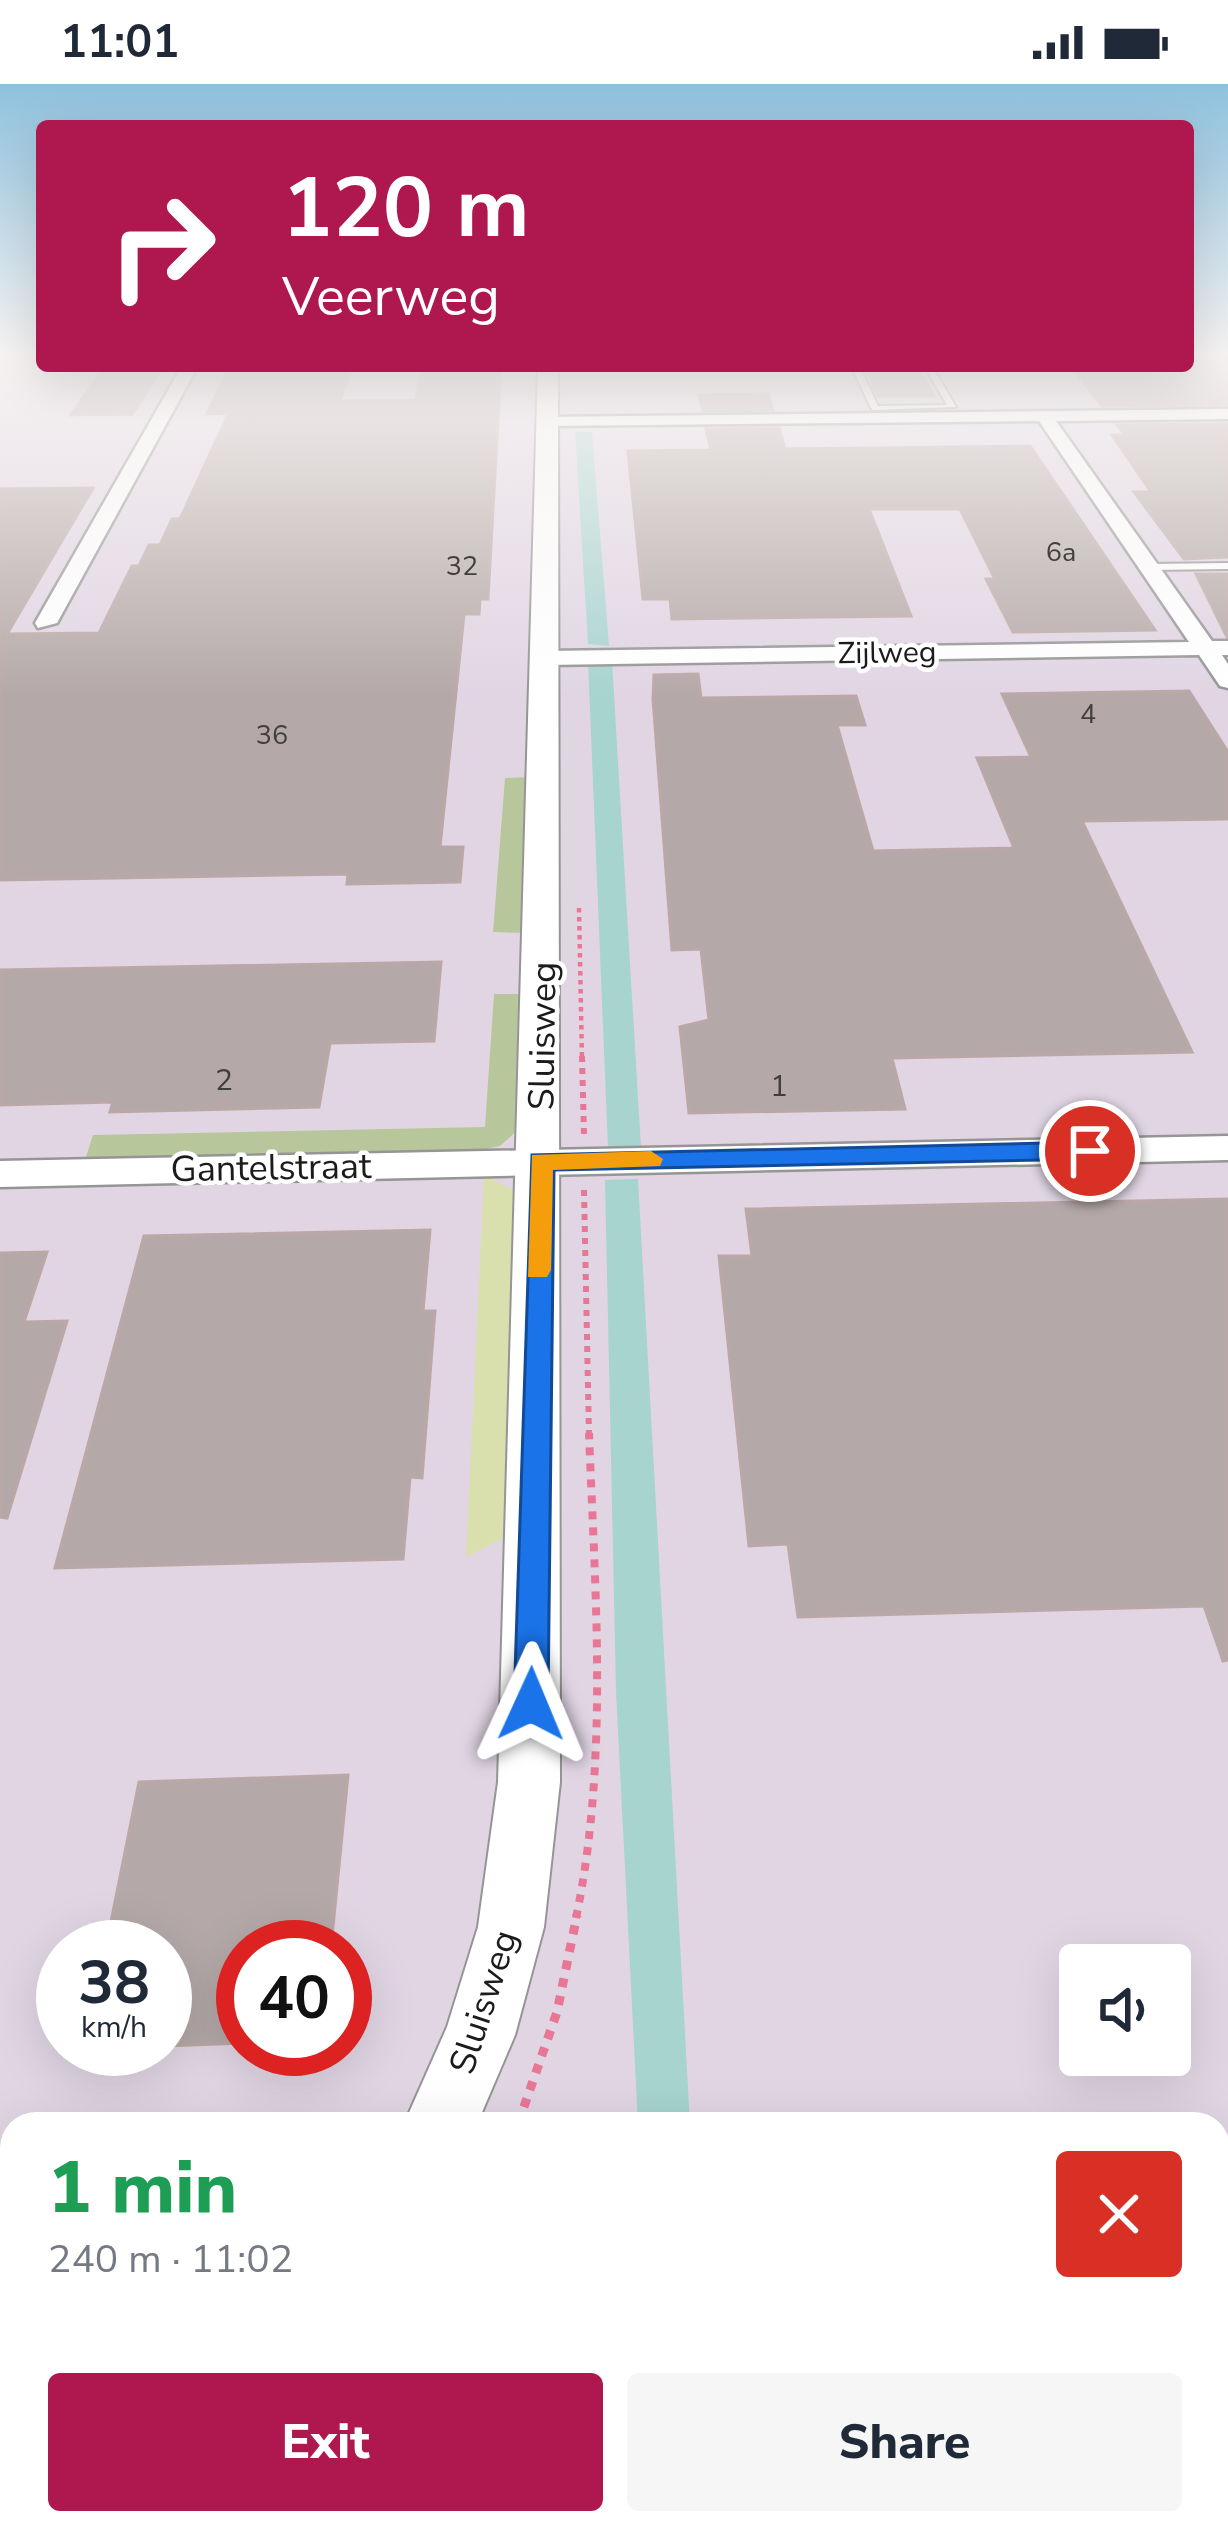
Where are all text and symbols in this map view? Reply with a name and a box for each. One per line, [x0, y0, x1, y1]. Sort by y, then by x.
text: 11:01 [60, 12, 179, 73]
text: 120 m [282, 151, 530, 266]
icon: right [84, 168, 240, 324]
text: Veerweg [282, 260, 500, 334]
house number: 6a [1046, 534, 1076, 571]
house number: 32 [446, 548, 478, 585]
street label: Zijlweg [837, 632, 937, 674]
house number: 4 [1080, 696, 1096, 733]
house number: 36 [256, 717, 288, 754]
street label: Sluisweg [517, 961, 569, 1111]
house number: 2 [215, 1060, 233, 1101]
house number: 1 [770, 1066, 788, 1107]
pin [1039, 1100, 1141, 1202]
icon: arrive [1057, 1118, 1123, 1184]
street label: Gantelstraat [170, 1142, 372, 1194]
position arrow [468, 1641, 594, 1767]
speed limit sign: 40 [216, 1920, 372, 2076]
street label: Sluisweg [438, 1924, 530, 2080]
text: 38 [78, 1942, 150, 2024]
map controls [1059, 1944, 1191, 2076]
button: sound [1059, 1944, 1191, 2076]
text: km/h [81, 2007, 147, 2048]
text: 1 min [48, 2139, 237, 2237]
button: close [1056, 2151, 1182, 2277]
text: 240 m · 11:02 [48, 2233, 293, 2286]
button: Exit [48, 2373, 603, 2511]
button: Share [627, 2373, 1182, 2511]

